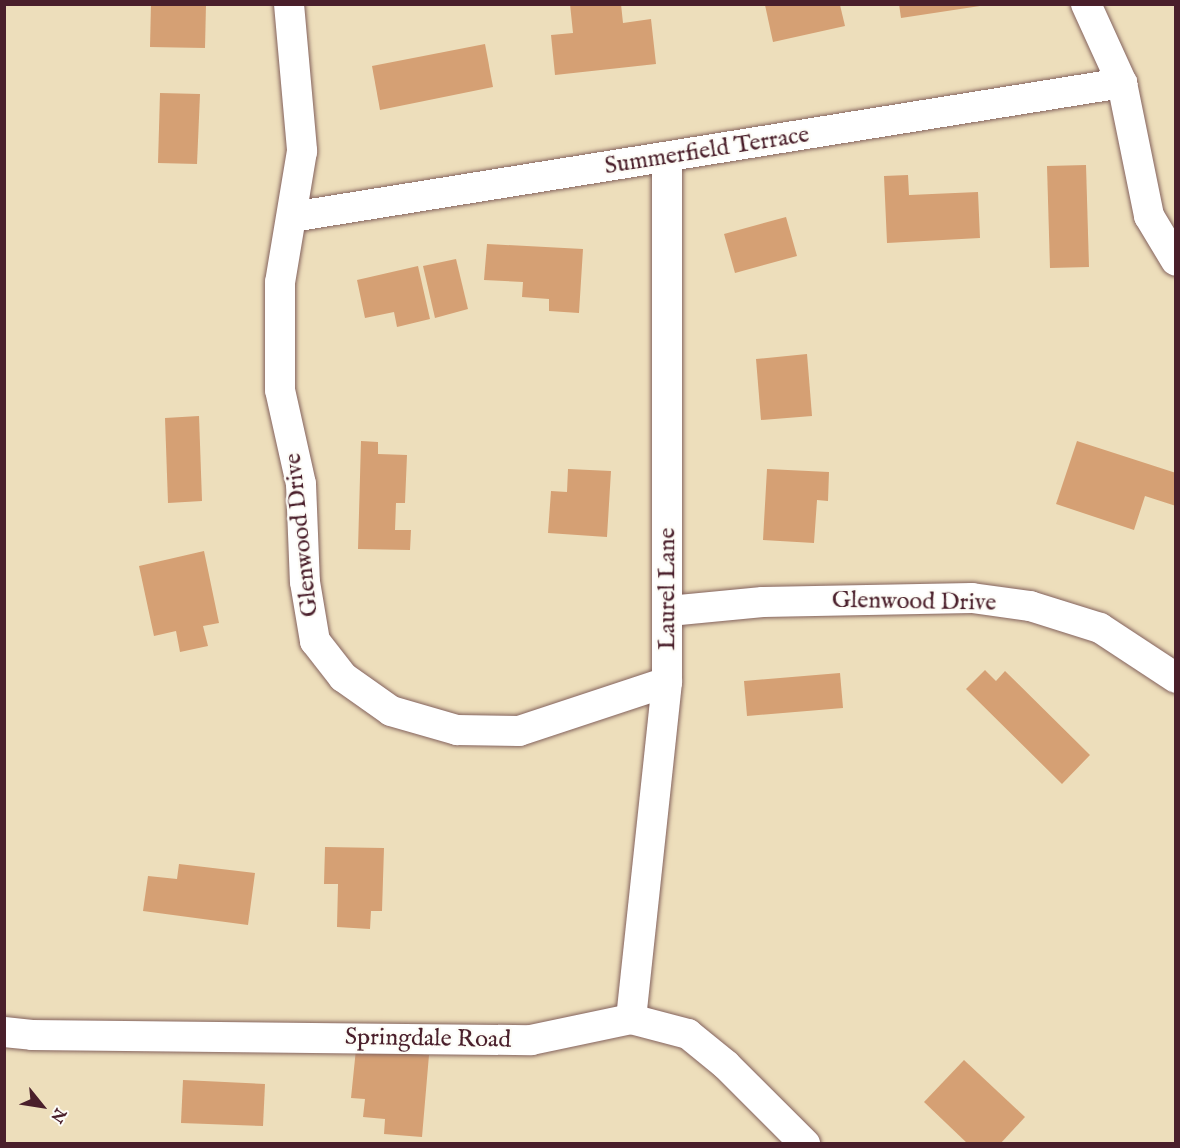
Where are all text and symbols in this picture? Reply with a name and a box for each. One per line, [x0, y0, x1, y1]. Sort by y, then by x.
street label: Summerfield Terrace [603, 121, 811, 181]
street label: Glenwood Drive [279, 452, 325, 618]
street label: Laurel Lane [654, 528, 682, 650]
street label: Glenwood Drive [832, 586, 996, 618]
street label: Springdale Road [345, 1023, 511, 1055]
north arrow [12, 1076, 72, 1136]
text: N [45, 1104, 70, 1126]

